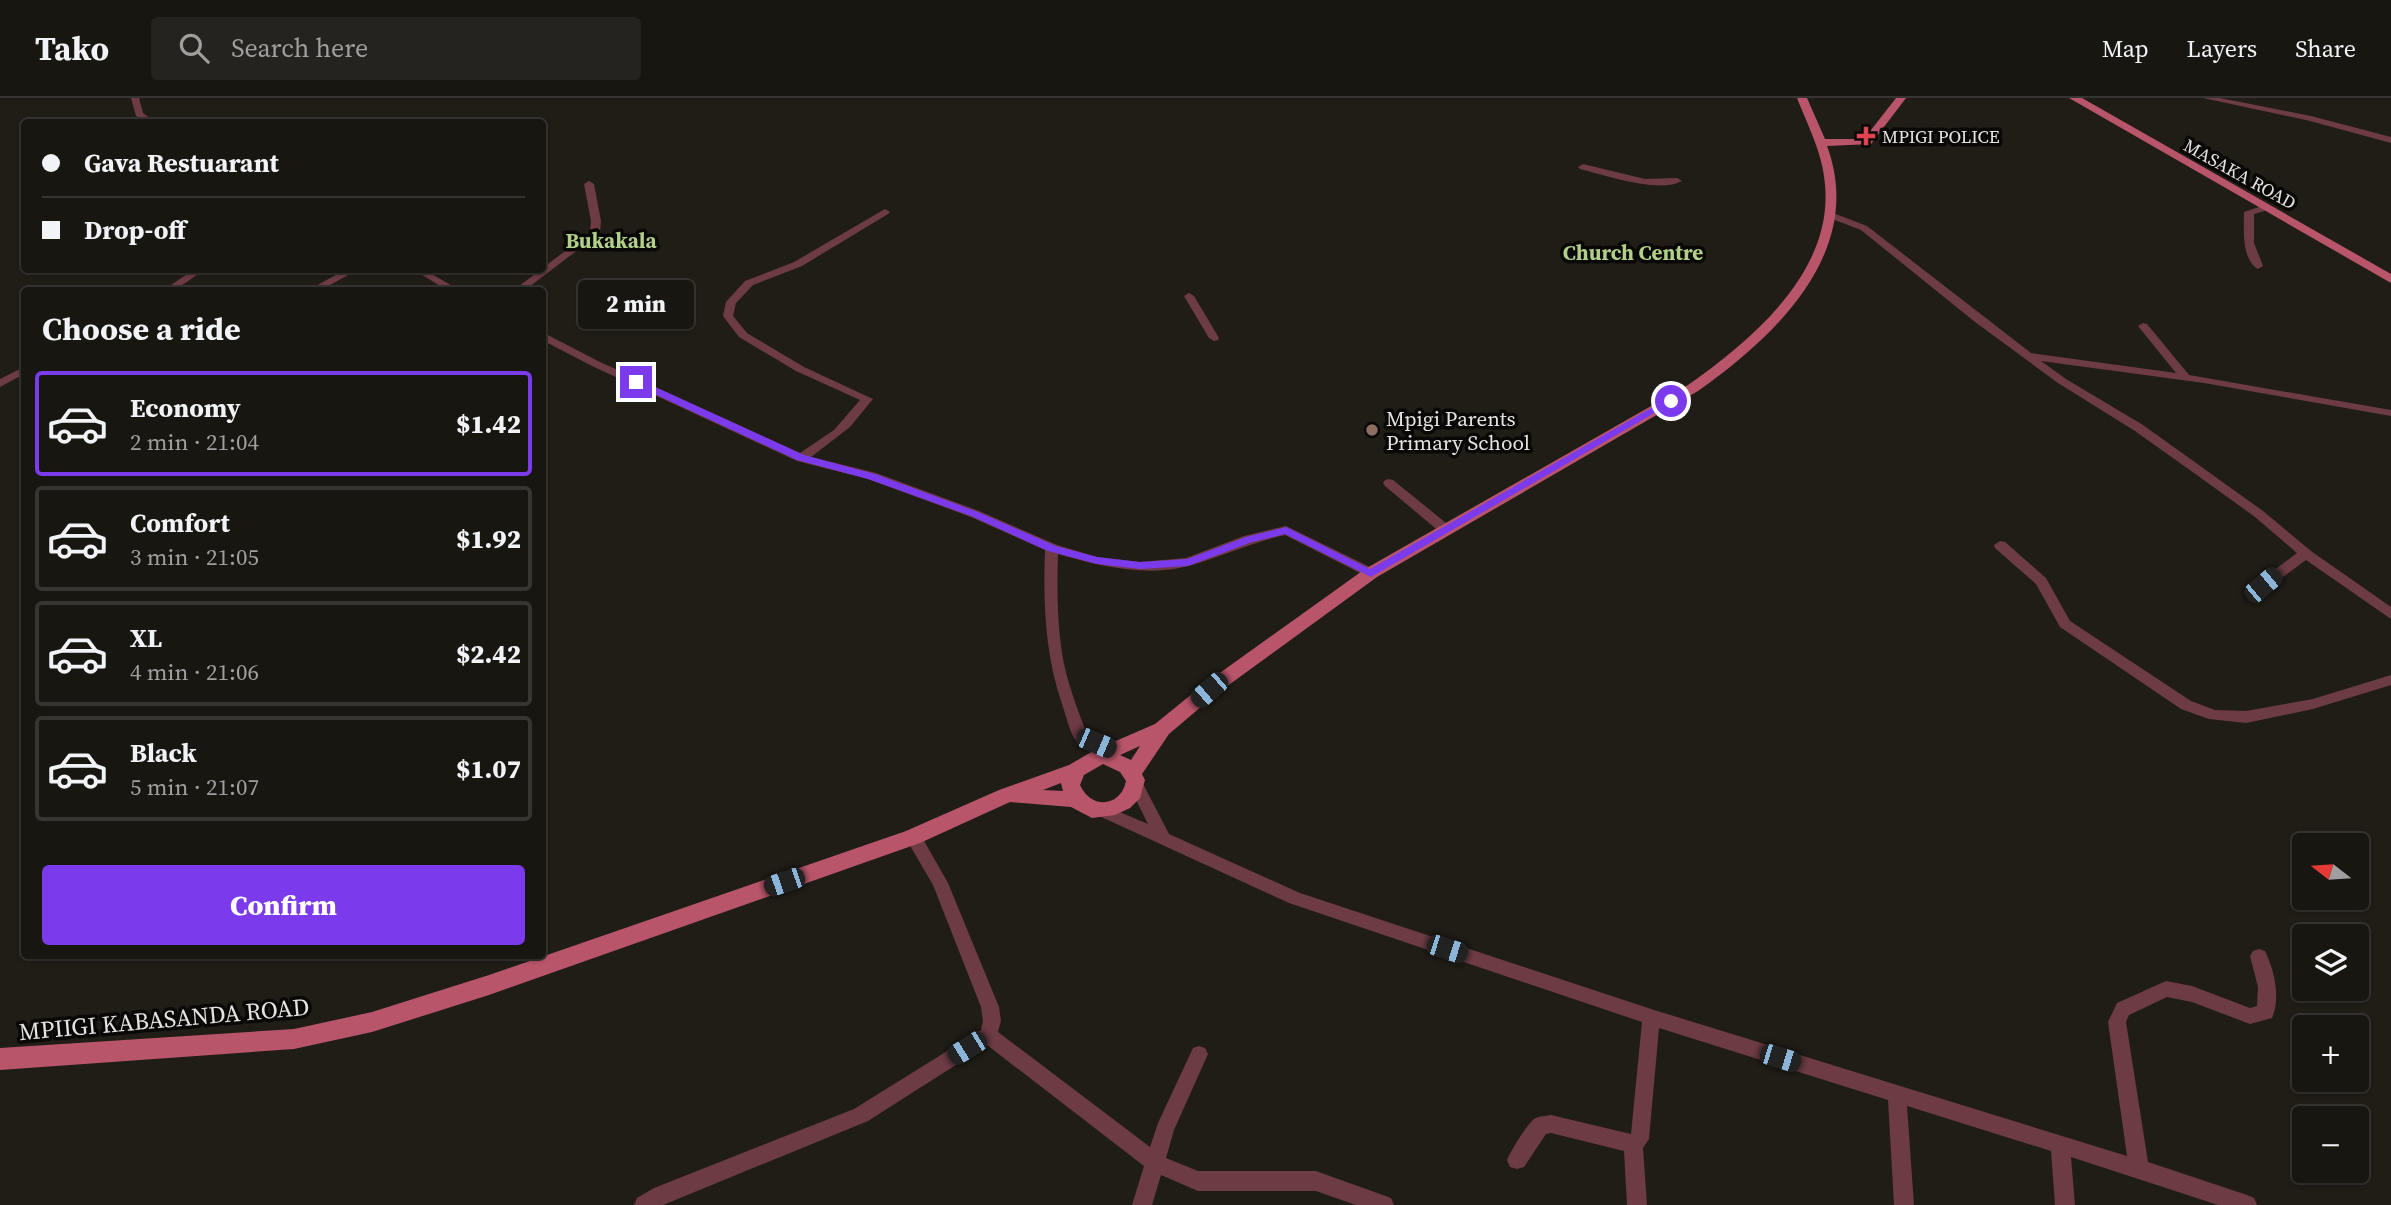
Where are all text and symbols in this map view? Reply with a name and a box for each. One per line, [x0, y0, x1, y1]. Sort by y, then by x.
search box [151, 17, 641, 80]
text: Tako [35, 26, 109, 71]
icon: search [175, 29, 213, 67]
text: Search here [231, 30, 368, 66]
text: Map [2102, 32, 2149, 65]
text: Layers [2187, 32, 2257, 65]
text: Share [2295, 32, 2356, 65]
place label: MPIGI POLICE [1882, 124, 2000, 149]
marker: MPIGI POLICE [1856, 126, 1876, 146]
street label: MASAKA ROAD [2179, 133, 2301, 215]
text: Gava Restuarant [84, 145, 279, 181]
text: Drop-off [84, 212, 186, 248]
district label: Bukakala [565, 226, 657, 255]
district label: Church Centre [1563, 238, 1703, 267]
callout: 2 min [578, 280, 694, 330]
text: 2 min [606, 288, 666, 320]
text: Choose a ride [42, 307, 241, 351]
route end [620, 366, 652, 398]
route start [1655, 385, 1687, 417]
text: Economy [130, 390, 241, 426]
icon: car [46, 392, 109, 455]
place label: Mpigi Parents Primary School [1386, 404, 1530, 457]
text: $1.42 [456, 406, 521, 442]
marker: Mpigi Parents Primary School [1364, 422, 1380, 438]
text: 2 min · 21:04 [130, 426, 259, 458]
text: Comfort [130, 505, 230, 541]
icon: car [46, 507, 109, 570]
text: $1.92 [456, 521, 521, 557]
text: 3 min · 21:05 [130, 541, 259, 573]
car [2241, 563, 2286, 607]
text: XL [130, 620, 162, 656]
icon: car [46, 622, 109, 685]
text: $2.42 [456, 636, 521, 672]
text: 4 min · 21:06 [130, 656, 259, 688]
car [1187, 668, 1232, 712]
car [1073, 725, 1120, 761]
text: Black [130, 735, 197, 771]
icon: car [46, 737, 109, 800]
text: $1.07 [456, 751, 521, 787]
text: 5 min · 21:07 [130, 771, 259, 803]
north arrow [2292, 833, 2370, 910]
map controls [2292, 833, 2369, 1183]
button: Confirm [42, 865, 525, 945]
car [761, 865, 808, 899]
button: layers [2292, 924, 2369, 1001]
car [1424, 933, 1471, 965]
street label: MPIIGI KABASANDA ROAD [17, 990, 311, 1048]
button: + [2292, 1015, 2369, 1092]
car [944, 1028, 991, 1068]
car [1757, 1042, 1804, 1074]
button: − [2292, 1106, 2369, 1183]

